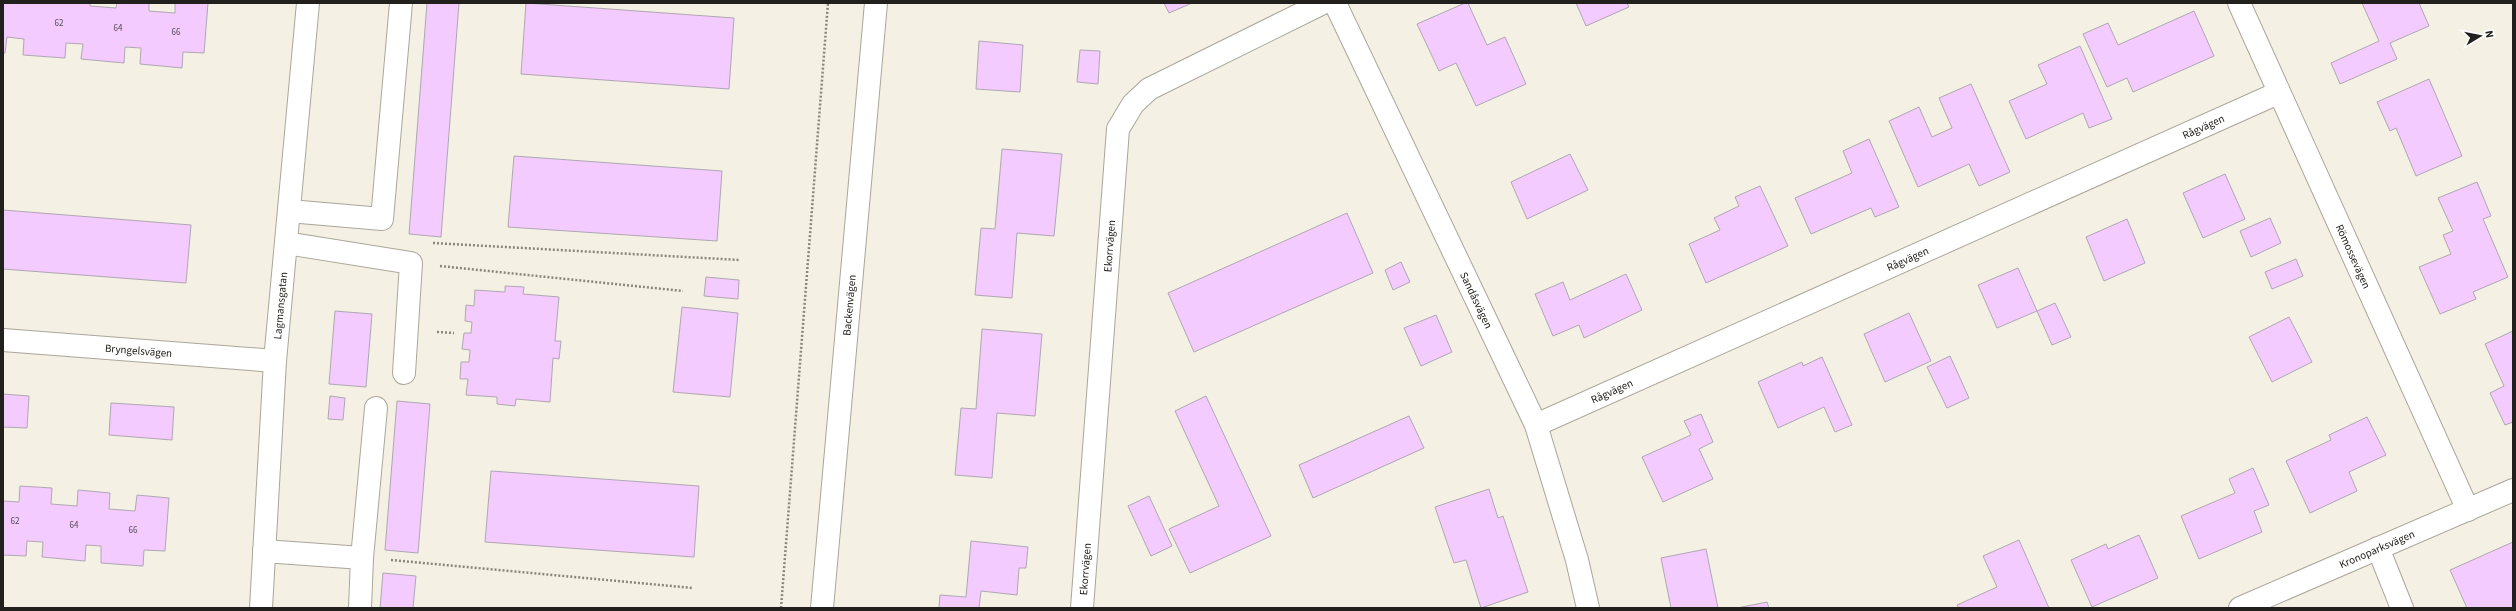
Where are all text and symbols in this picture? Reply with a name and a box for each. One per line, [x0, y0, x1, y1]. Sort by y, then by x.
north arrow [2460, 16, 2500, 56]
house number: 62 [55, 17, 64, 30]
house number: 64 [114, 22, 123, 35]
house number: 66 [172, 26, 181, 39]
text: N [2481, 29, 2497, 39]
street label: Rågvägen [2180, 110, 2227, 142]
street label: Ekorrvägen [1100, 219, 1119, 273]
street label: Römossevägen [2332, 222, 2375, 291]
street label: Rågvägen [1884, 243, 1931, 275]
street label: Sandåsvägen [1457, 269, 1496, 331]
street label: Lagmansgatan [270, 271, 291, 340]
street label: Backenvägen [839, 274, 859, 336]
street label: Bryngelsvägen [104, 340, 173, 361]
street label: Rågvägen [1588, 375, 1635, 407]
house number: 62 [11, 515, 20, 528]
house number: 64 [70, 519, 79, 532]
house number: 66 [129, 524, 138, 537]
street label: Kronoparksvägen [2337, 526, 2417, 572]
street label: Ekorrvägen [1075, 542, 1094, 596]

